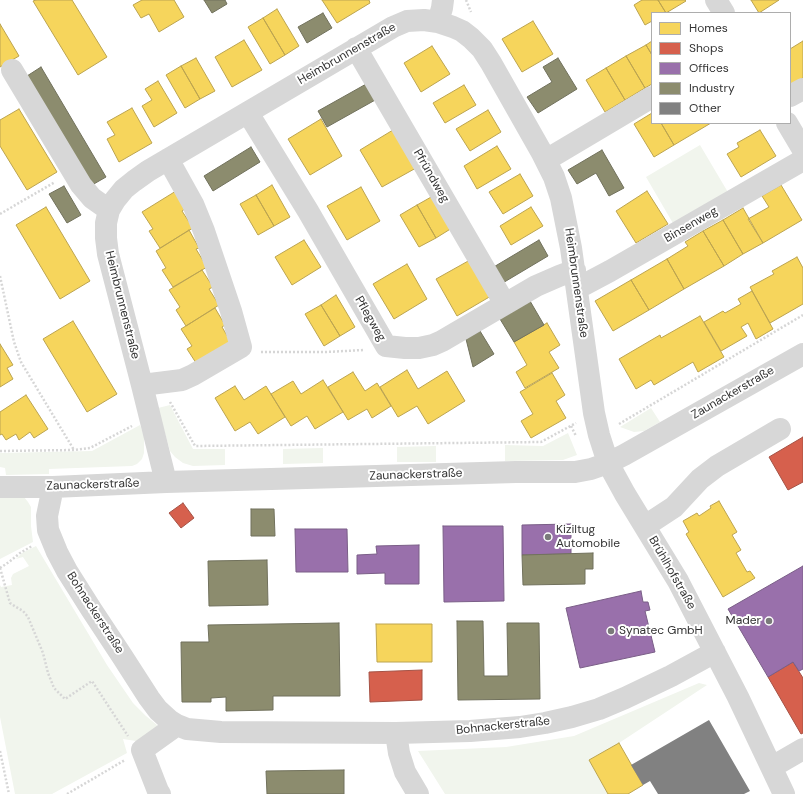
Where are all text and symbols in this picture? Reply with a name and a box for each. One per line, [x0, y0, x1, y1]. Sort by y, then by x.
legend [651, 12, 791, 124]
street label: Heimbrunnenstraße [295, 20, 399, 88]
text: Homes [689, 20, 728, 36]
text: Shops [689, 40, 724, 56]
text: Offices [689, 60, 729, 76]
text: Industry [689, 80, 735, 96]
text: Other [689, 100, 721, 116]
street label: Pfründweg [410, 147, 452, 205]
street label: Binsenweg [662, 204, 720, 246]
street label: Heimbrunnenstraße [561, 227, 591, 339]
street label: Heimbrunnenstraße [102, 249, 142, 361]
street label: Pflegweg [351, 294, 389, 344]
street label: Zaunackerstraße [689, 363, 777, 423]
street label: Zaunackerstraße [369, 466, 463, 484]
street label: Zaunackerstraße [46, 476, 140, 494]
place label: Kiziltug Automobile [556, 523, 620, 551]
marker: Kiziltug Automobile [543, 532, 553, 542]
street label: Brühlhofstraße [645, 534, 699, 612]
street label: Bohnackerstraße [63, 569, 127, 657]
place label: Mader [726, 614, 761, 628]
marker: Mader [764, 616, 774, 626]
place label: Synatec GmbH [619, 624, 703, 638]
marker: Synatec GmbH [606, 626, 616, 636]
street label: Bohnackerstraße [455, 714, 551, 738]

